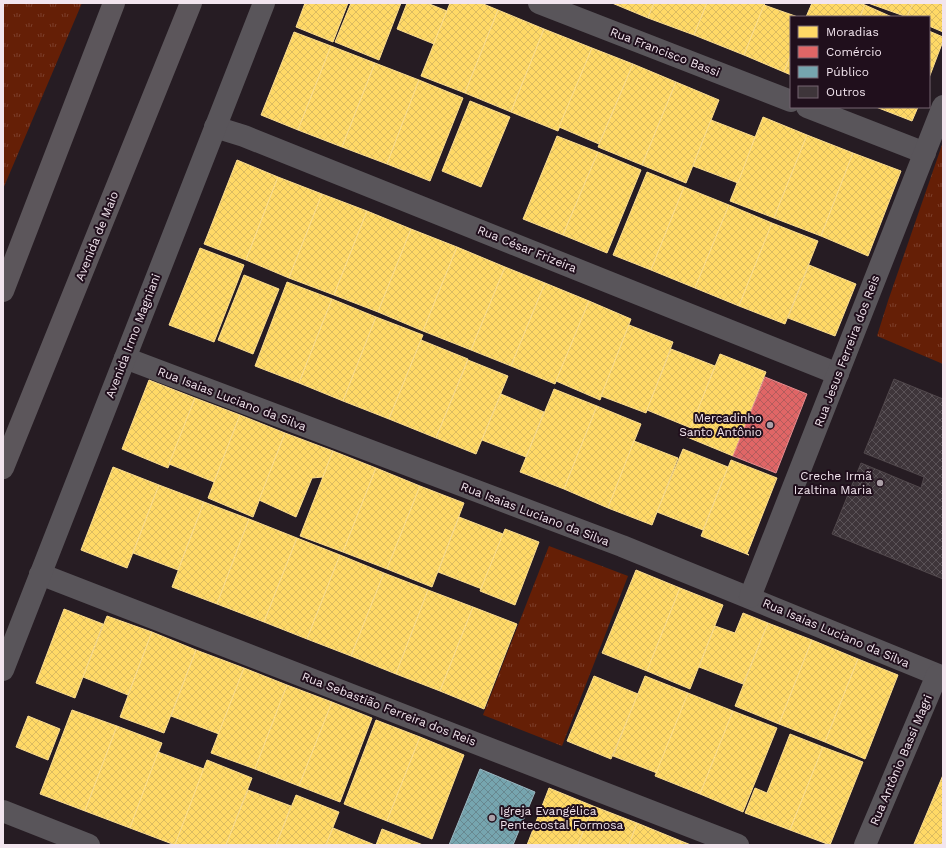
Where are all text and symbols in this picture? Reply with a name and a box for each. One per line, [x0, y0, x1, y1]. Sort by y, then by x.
legend [790, 16, 930, 108]
street label: Rua Francisco Bassi [608, 25, 722, 79]
text: Moradias [826, 25, 879, 39]
text: Comércio [826, 45, 882, 59]
text: Público [826, 65, 869, 79]
text: Outros [826, 85, 866, 99]
street label: Avenida de Maio [73, 189, 121, 283]
street label: Rua César Frizeira [475, 223, 579, 275]
street label: Avenida Irmo Magniani [103, 272, 163, 400]
street label: Rua Jesus Ferreira dos Reis [812, 273, 882, 429]
street label: Rua Isaias Luciano da Silva [156, 364, 308, 434]
place label: Mercadinho Santo Antônio [679, 411, 762, 439]
marker: Mercadinho Santo Antônio [765, 420, 775, 430]
place label: Creche Irmã Izaltina Maria [794, 469, 872, 497]
marker: Creche Irmã Izaltina Maria [875, 478, 885, 488]
street label: Rua Isaias Luciano da Silva [459, 479, 611, 549]
street label: Rua Isaias Luciano da Silva [761, 596, 912, 670]
street label: Rua Sebastião Ferreira dos Reis [300, 669, 478, 749]
street label: Rua Antônio Bassi Magri [867, 692, 935, 828]
place label: Igreja Evangélica Pentecostal Formosa [500, 804, 624, 832]
marker: Igreja Evangélica Pentecostal Formosa [487, 813, 497, 823]

